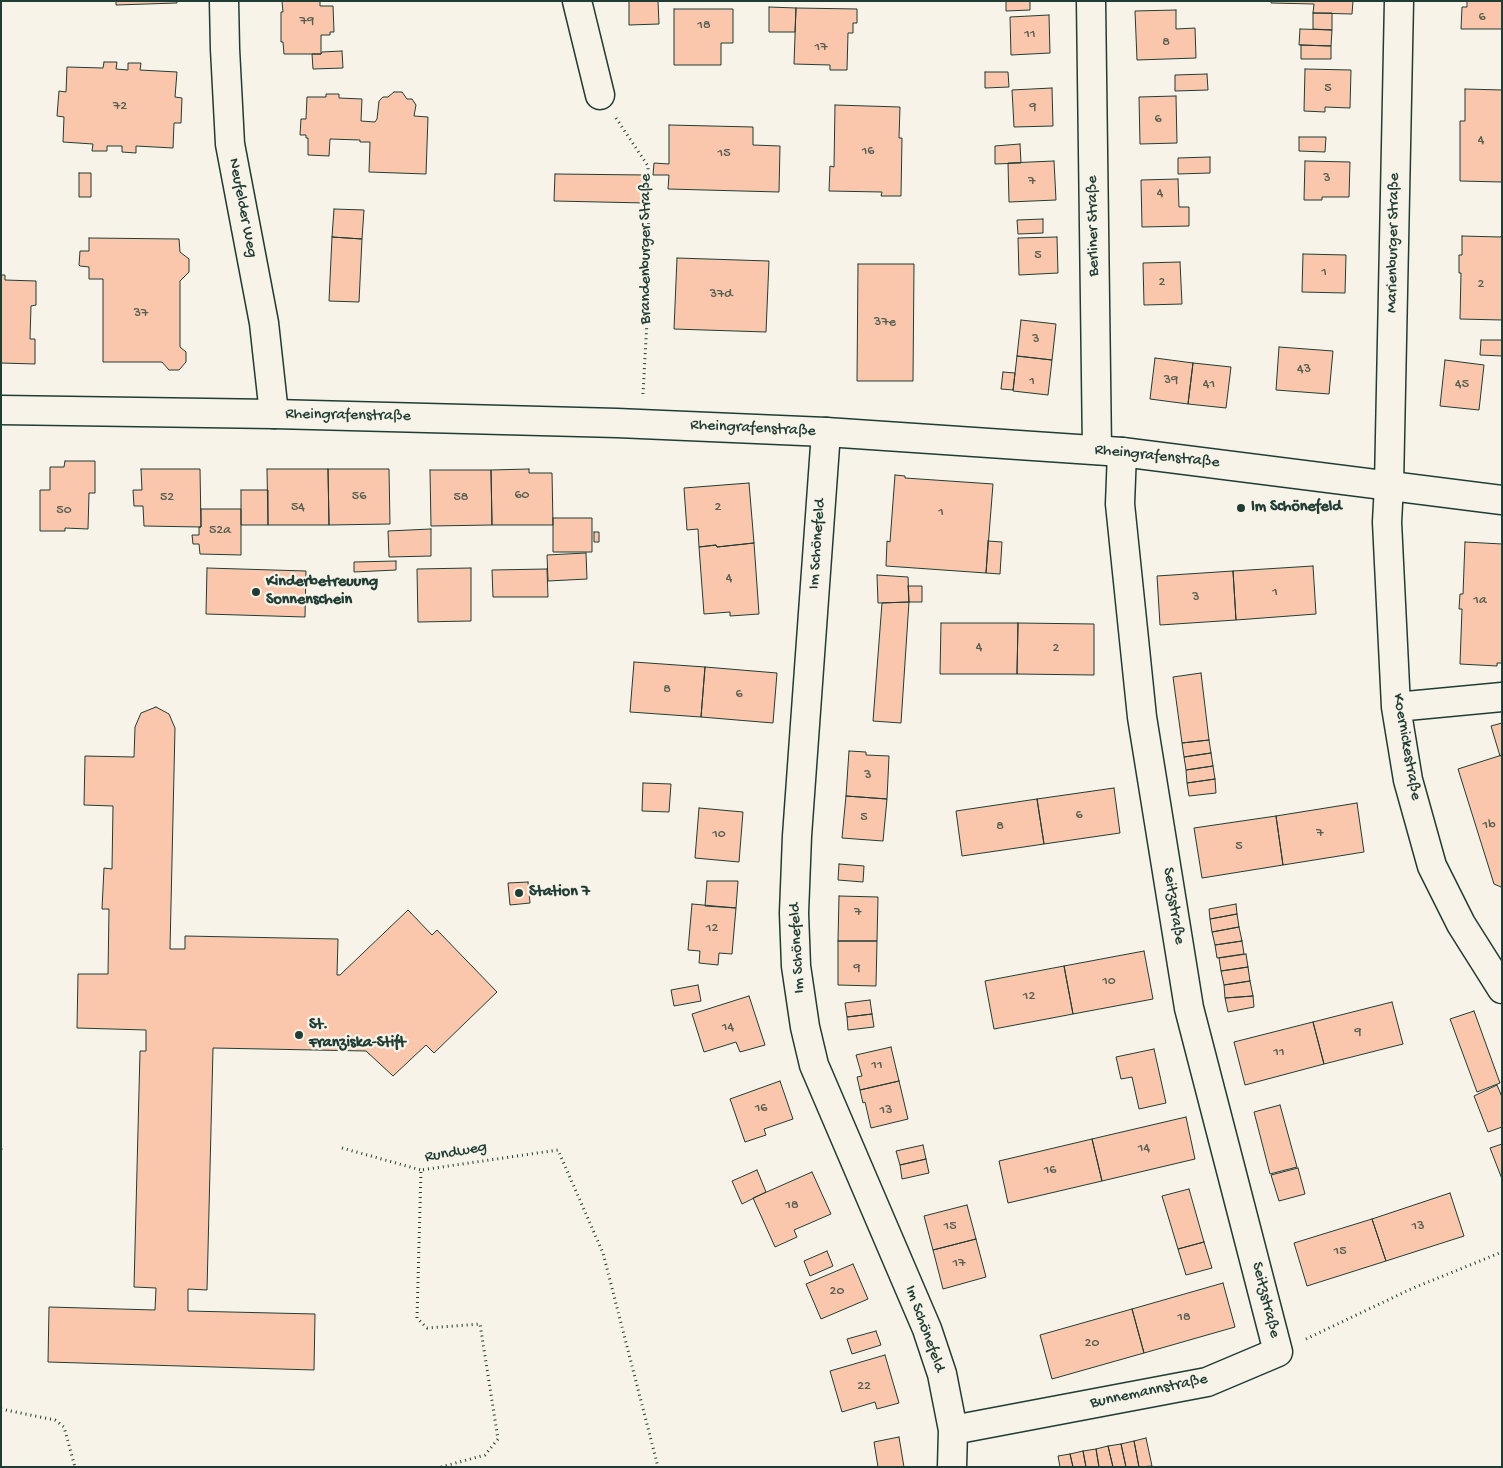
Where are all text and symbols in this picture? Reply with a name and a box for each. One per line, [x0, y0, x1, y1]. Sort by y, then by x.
house number: 6 [1478, 10, 1486, 26]
house number: 79 [300, 14, 314, 30]
house number: 18 [697, 18, 711, 34]
house number: 11 [1024, 27, 1036, 43]
house number: 8 [1162, 35, 1170, 51]
house number: 17 [815, 40, 827, 56]
house number: 5 [1324, 81, 1332, 97]
house number: 72 [113, 99, 127, 115]
house number: 9 [1029, 100, 1037, 116]
house number: 6 [1154, 112, 1162, 128]
house number: 4 [1478, 133, 1484, 149]
house number: 16 [862, 144, 874, 160]
house number: 15 [717, 146, 731, 162]
street label: Neufelder Weg [223, 157, 261, 259]
house number: 3 [1323, 171, 1331, 187]
street label: Marienburger Straße [1383, 173, 1405, 313]
street label: Brandenburger Straße [637, 174, 657, 324]
house number: 7 [1028, 174, 1036, 190]
street label: Berliner Straße [1084, 175, 1104, 277]
house number: 4 [1157, 186, 1163, 202]
house number: 5 [1034, 248, 1042, 264]
house number: 1 [1321, 265, 1327, 281]
house number: 2 [1159, 275, 1165, 291]
house number: 2 [1478, 277, 1484, 293]
house number: 37d [710, 287, 732, 303]
house number: 37 [134, 306, 148, 322]
house number: 37e [874, 315, 896, 331]
house number: 3 [1032, 332, 1040, 348]
house number: 43 [1297, 362, 1311, 378]
house number: 39 [1164, 373, 1178, 389]
house number: 1 [1029, 374, 1035, 390]
house number: 41 [1203, 377, 1215, 393]
house number: 45 [1455, 377, 1469, 393]
street label: Rheingrafenstraße [285, 405, 411, 427]
street label: Rheingrafenstraße [690, 416, 816, 442]
street label: Rheingrafenstraße [1094, 441, 1220, 473]
house number: 60 [514, 488, 530, 504]
house number: 56 [352, 489, 366, 505]
house number: 52 [160, 490, 174, 506]
house number: 58 [453, 490, 469, 506]
street label: Im Schönefeld [805, 498, 831, 590]
place label: Im Schönefeld [1251, 498, 1342, 518]
house number: 54 [291, 500, 305, 516]
house number: 2 [715, 500, 721, 516]
marker: Im Schönefeld [1235, 502, 1247, 514]
house number: 50 [56, 503, 72, 519]
house number: 1 [938, 505, 944, 521]
house number: 52a [209, 523, 231, 539]
house number: 4 [726, 571, 732, 587]
place label: Kinderbetreuung Sonnenschein [266, 573, 378, 611]
house number: 1 [1272, 585, 1278, 601]
marker: Kinderbetreuung Sonnenschein [250, 586, 262, 598]
house number: 3 [1192, 590, 1200, 606]
house number: 1a [1473, 593, 1487, 609]
house number: 4 [976, 640, 982, 656]
house number: 2 [1053, 641, 1059, 657]
house number: 8 [663, 682, 671, 698]
house number: 6 [735, 687, 743, 703]
street label: Koernickestraße [1387, 692, 1425, 802]
house number: 3 [864, 768, 872, 784]
house number: 6 [1075, 808, 1083, 824]
house number: 5 [860, 810, 868, 826]
house number: 1b [1482, 818, 1496, 834]
house number: 8 [996, 819, 1004, 835]
house number: 7 [1316, 826, 1324, 842]
house number: 10 [712, 827, 726, 843]
house number: 5 [1235, 839, 1243, 855]
street label: Seitzstraße [1157, 866, 1189, 946]
place label: Station 7 [529, 883, 590, 903]
marker: Station 7 [513, 887, 525, 899]
street label: Im Schönefeld [786, 902, 810, 994]
house number: 7 [854, 905, 862, 921]
house number: 12 [706, 921, 718, 937]
house number: 9 [853, 961, 861, 977]
house number: 10 [1102, 974, 1116, 990]
house number: 12 [1023, 989, 1035, 1005]
place label: St. Franziska-Stift [309, 1016, 406, 1054]
house number: 14 [722, 1020, 734, 1036]
house number: 9 [1354, 1025, 1362, 1041]
marker: St. Franziska-Stift [293, 1029, 305, 1041]
house number: 11 [1273, 1045, 1285, 1061]
house number: 11 [871, 1058, 883, 1074]
house number: 16 [755, 1101, 767, 1117]
house number: 13 [880, 1103, 892, 1119]
street label: Rundweg [423, 1138, 489, 1168]
house number: 14 [1138, 1141, 1150, 1157]
house number: 16 [1044, 1163, 1056, 1179]
house number: 18 [785, 1198, 799, 1214]
house number: 15 [943, 1219, 957, 1235]
house number: 13 [1412, 1219, 1424, 1235]
house number: 15 [1333, 1244, 1347, 1260]
house number: 17 [953, 1256, 965, 1272]
street label: Seitzstraße [1246, 1260, 1284, 1340]
street label: Im Schönefeld [899, 1283, 949, 1375]
house number: 20 [830, 1284, 844, 1300]
house number: 18 [1177, 1310, 1191, 1326]
house number: 20 [1085, 1336, 1099, 1352]
street label: Bunnemannstraße [1089, 1370, 1209, 1414]
house number: 22 [857, 1379, 871, 1395]

